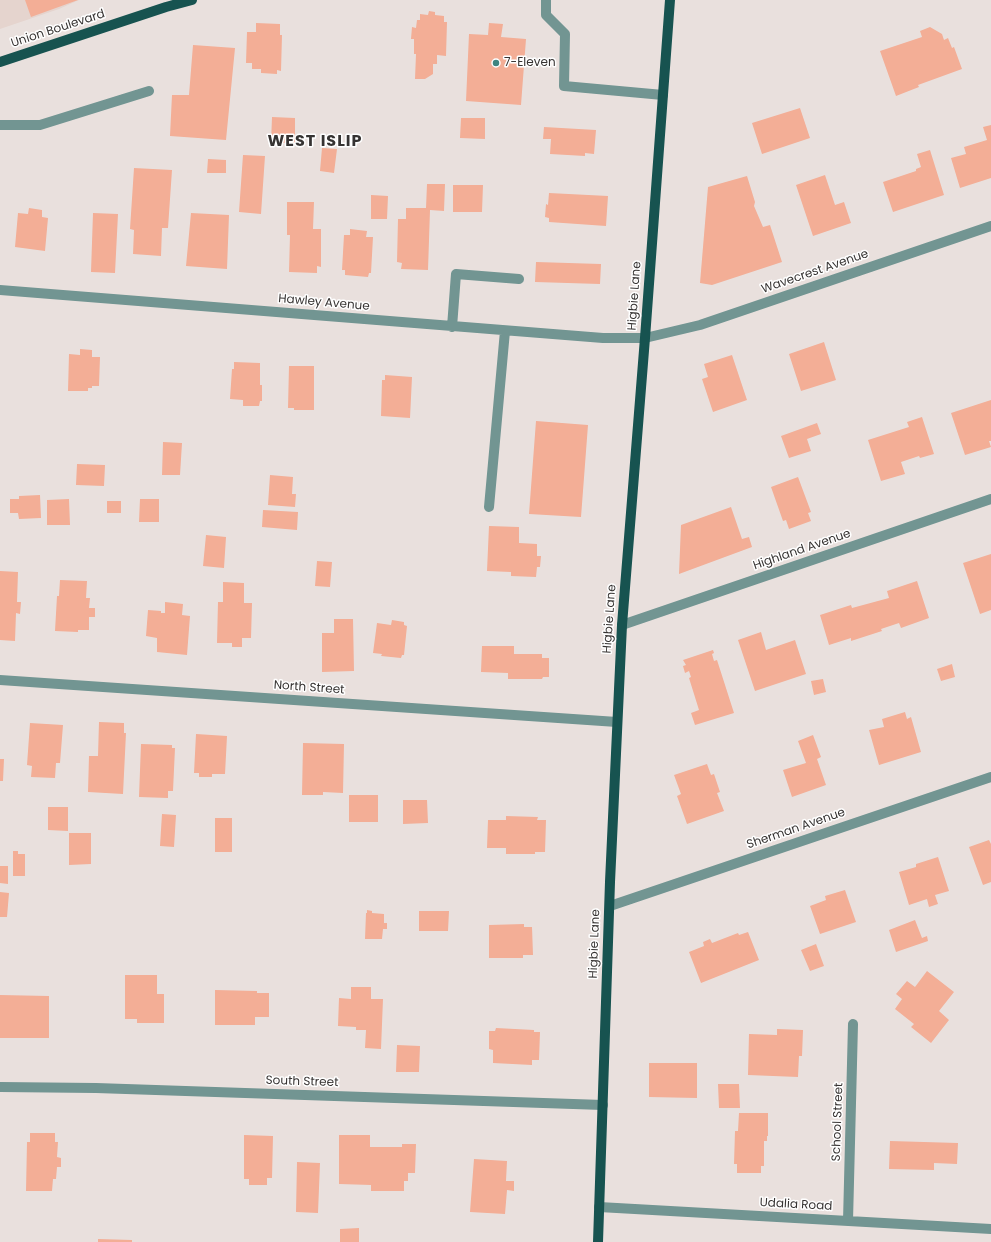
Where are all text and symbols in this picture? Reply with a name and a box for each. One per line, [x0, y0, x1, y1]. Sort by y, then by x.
street label: Union Boulevard [9, 7, 107, 51]
place label: 7-Eleven [504, 56, 556, 70]
marker: 7-Eleven [491, 58, 501, 68]
district label: WEST ISLIP [267, 132, 363, 152]
street label: Wavecrest Avenue [760, 247, 870, 297]
street label: Higbie Lane [625, 261, 645, 331]
street label: Hawley Avenue [278, 292, 370, 314]
street label: Highland Avenue [751, 527, 853, 573]
street label: Higbie Lane [600, 584, 620, 654]
street label: North Street [273, 678, 345, 698]
street label: Sherman Avenue [745, 805, 847, 853]
street label: Higbie Lane [587, 909, 603, 979]
street label: South Street [265, 1074, 339, 1090]
street label: School Street [829, 1082, 847, 1162]
street label: Udalia Road [759, 1196, 833, 1214]

